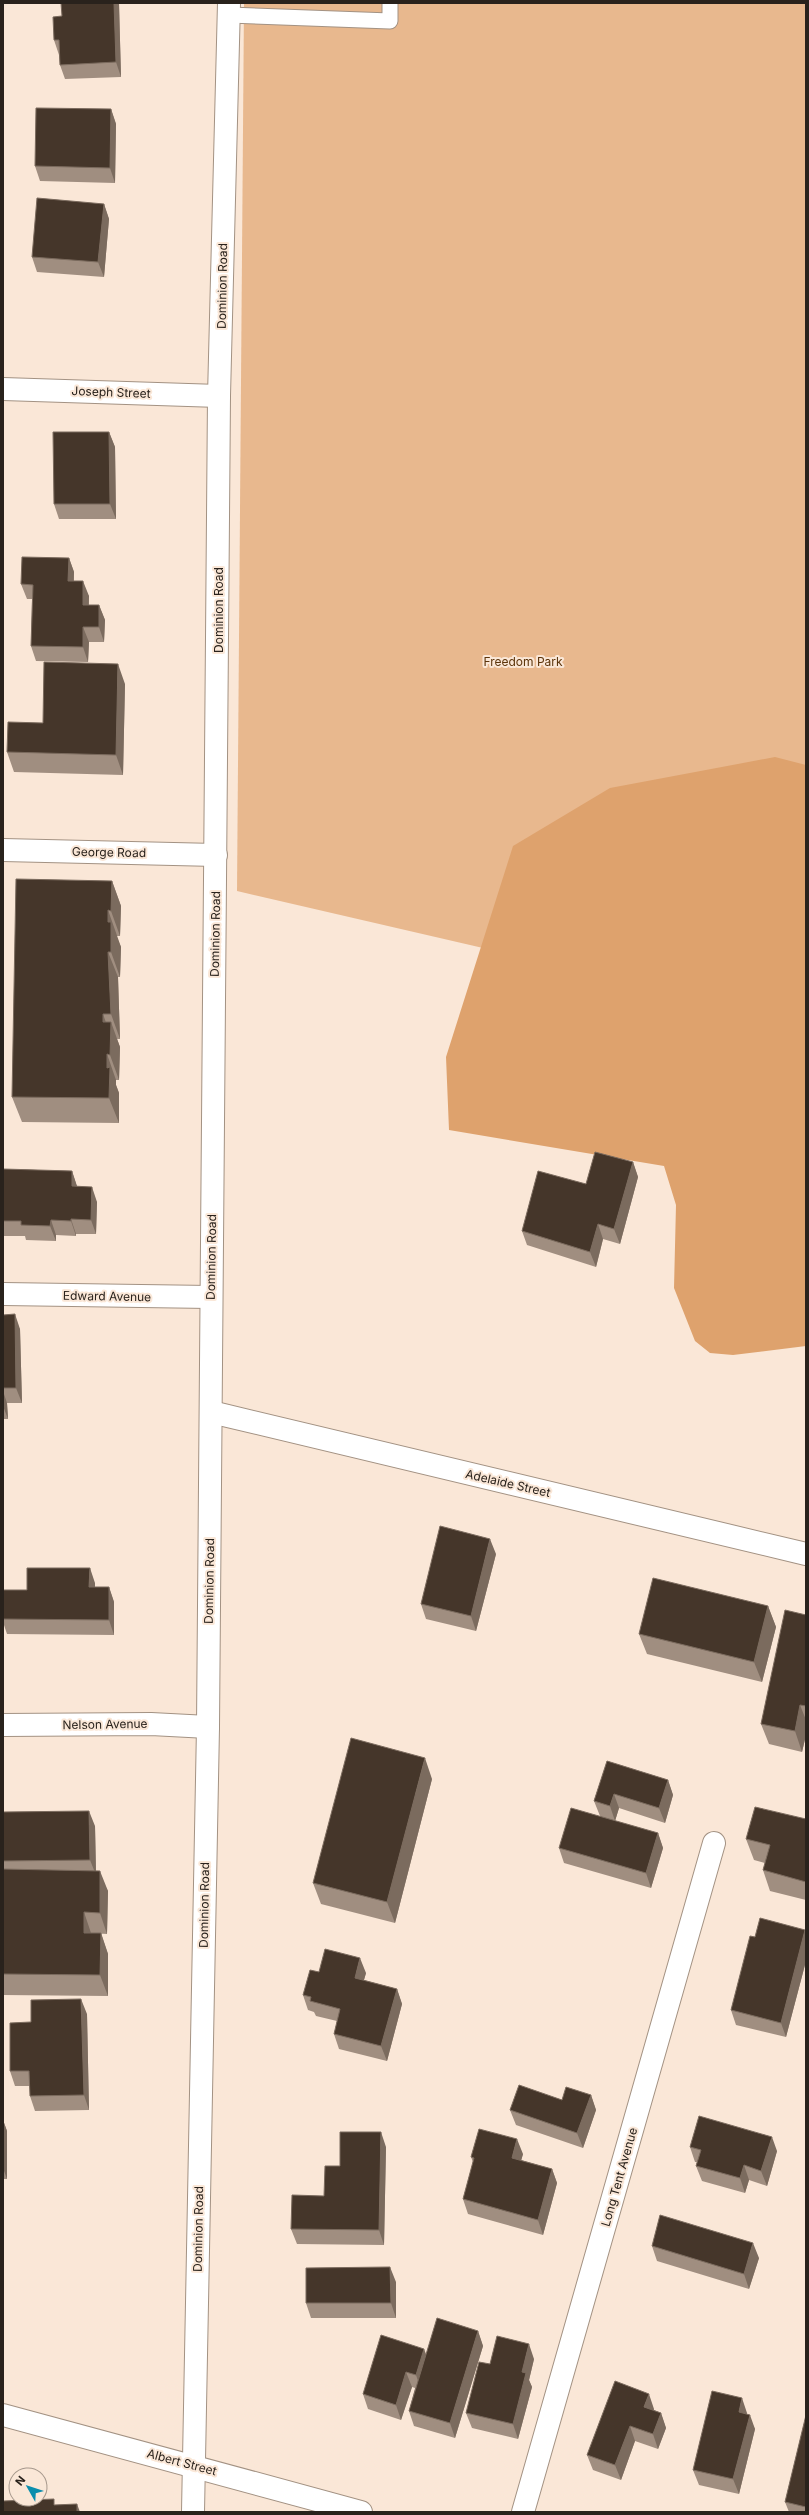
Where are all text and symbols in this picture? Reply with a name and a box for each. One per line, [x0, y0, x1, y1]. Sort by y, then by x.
street label: Dominion Road [214, 243, 230, 329]
street label: Joseph Street [71, 383, 151, 401]
street label: Dominion Road [211, 567, 226, 653]
park label: Freedom Park [483, 654, 563, 669]
street label: George Road [72, 844, 146, 860]
street label: Dominion Road [207, 891, 223, 977]
street label: Dominion Road [203, 1214, 219, 1300]
street label: Edward Avenue [63, 1288, 151, 1304]
street label: Adelaide Street [464, 1466, 552, 1500]
street label: Dominion Road [201, 1538, 217, 1624]
street label: Nelson Avenue [62, 1716, 148, 1732]
street label: Dominion Road [196, 1862, 212, 1948]
street label: Long Tent Avenue [598, 2126, 640, 2228]
street label: Dominion Road [190, 2186, 206, 2272]
street label: Albert Street [146, 2446, 218, 2479]
north arrow [8, 2467, 48, 2507]
text: N [12, 2473, 28, 2488]

